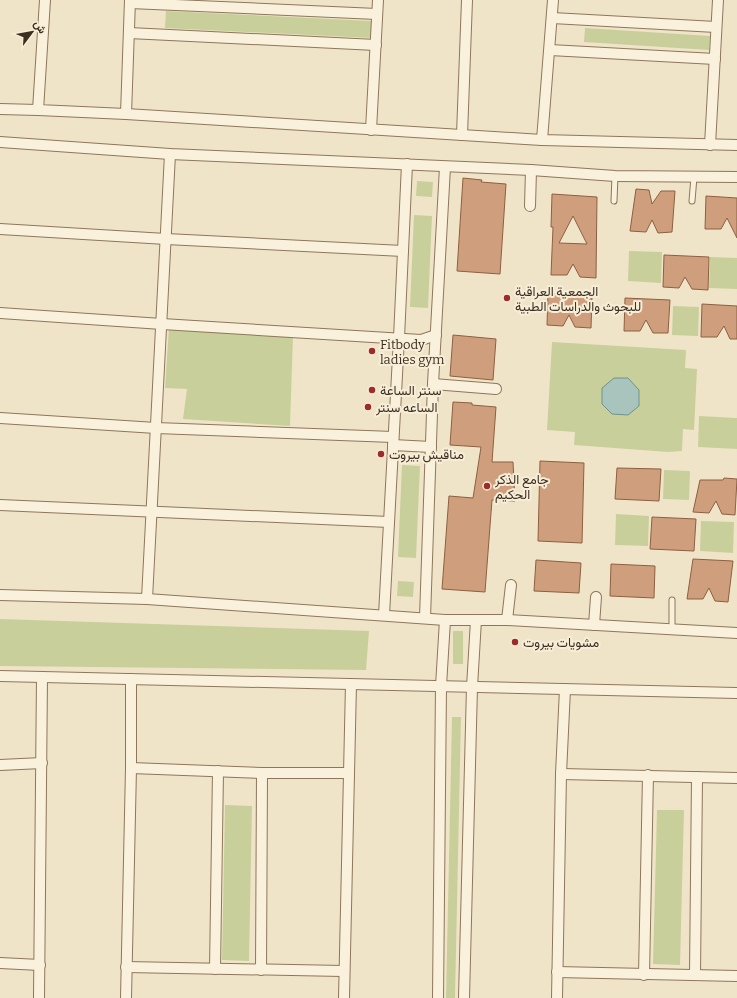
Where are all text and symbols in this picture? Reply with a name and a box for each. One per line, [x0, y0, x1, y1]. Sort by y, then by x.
north arrow [12, 12, 52, 52]
text: ش [31, 18, 49, 36]
place label: الجمعية العراقية للبحوث والدراسات الطبية [515, 284, 641, 315]
marker: الجمعية العراقية للبحوث والدراسات الطبية [502, 293, 512, 303]
place label: Fitbody ladies gym [380, 337, 445, 367]
marker: Fitbody ladies gym [367, 346, 377, 356]
place label: سنتر الساعة [380, 383, 442, 399]
marker: سنتر الساعة [367, 385, 377, 395]
place label: الساعه سنتر [375, 400, 438, 416]
marker: الساعه سنتر [363, 402, 373, 412]
place label: مناقيش بيروت [389, 447, 464, 463]
marker: مناقيش بيروت [376, 449, 386, 459]
place label: جامع الذكر الحكيم [494, 472, 549, 503]
marker: جامع الذكر الحكيم [482, 481, 492, 491]
place label: مشويات بيروت [523, 635, 599, 651]
marker: مشويات بيروت [510, 637, 520, 647]

